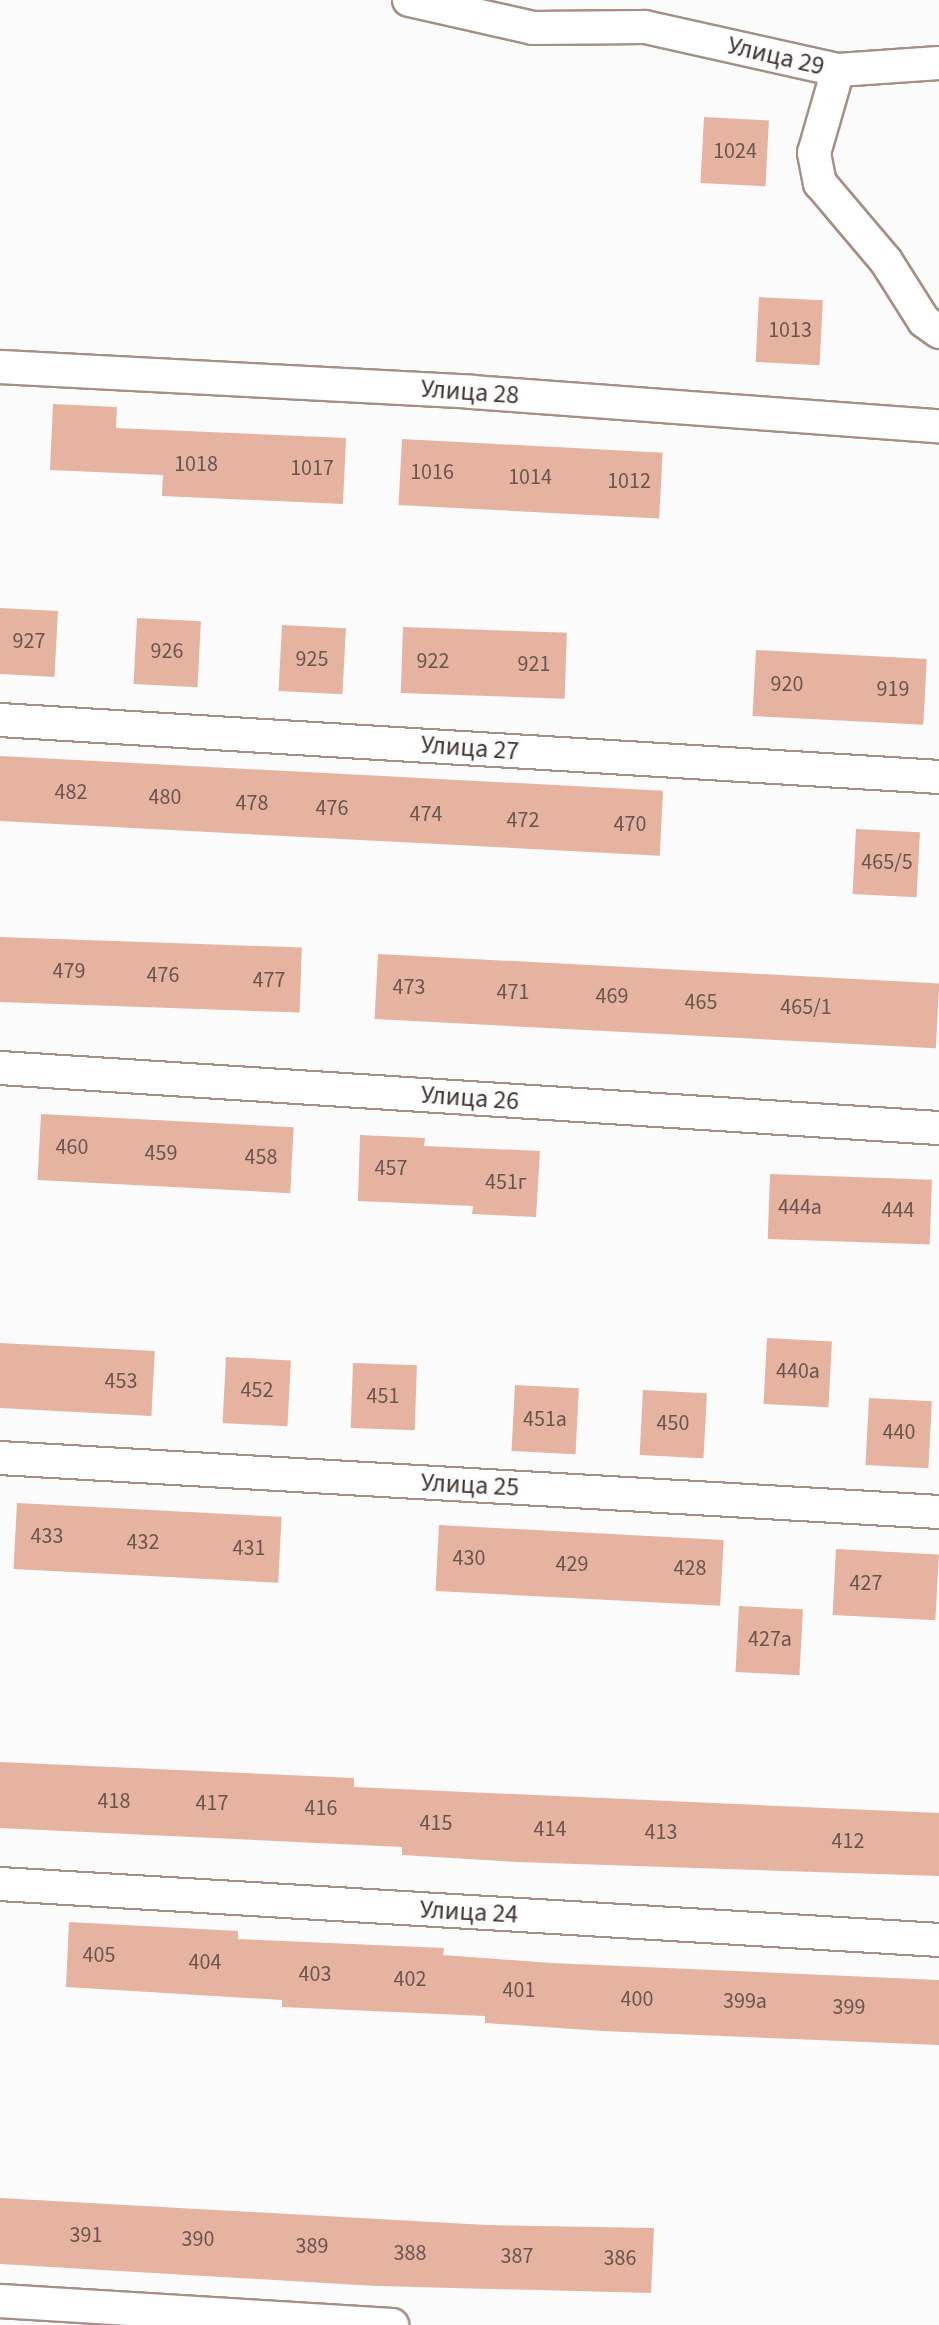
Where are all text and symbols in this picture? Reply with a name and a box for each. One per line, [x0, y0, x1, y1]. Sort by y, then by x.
street label: Улица 29 [724, 30, 828, 82]
house number: 1024 [713, 139, 757, 165]
house number: 1013 [768, 318, 812, 344]
street label: Улица 28 [420, 373, 520, 411]
house number: 1018 [174, 452, 218, 478]
house number: 1017 [290, 456, 334, 482]
house number: 1016 [410, 460, 454, 486]
house number: 1014 [508, 465, 552, 491]
house number: 1012 [607, 469, 651, 495]
house number: 927 [13, 629, 45, 655]
house number: 926 [151, 639, 183, 665]
house number: 925 [296, 647, 328, 673]
house number: 922 [417, 649, 449, 675]
house number: 921 [518, 652, 550, 678]
house number: 920 [771, 672, 803, 698]
house number: 919 [877, 677, 909, 703]
street label: Улица 27 [420, 729, 520, 767]
house number: 482 [55, 780, 87, 806]
house number: 480 [149, 785, 181, 811]
house number: 478 [236, 791, 268, 817]
house number: 476 [316, 796, 348, 822]
house number: 474 [410, 802, 442, 828]
house number: 472 [507, 808, 539, 834]
house number: 470 [614, 812, 646, 838]
house number: 465/5 [861, 850, 913, 876]
house number: 479 [53, 959, 85, 985]
house number: 476 [147, 963, 179, 989]
house number: 477 [253, 968, 285, 994]
house number: 473 [393, 975, 425, 1001]
house number: 471 [497, 980, 529, 1006]
house number: 469 [596, 984, 628, 1010]
house number: 465 [685, 990, 717, 1016]
house number: 465/1 [780, 995, 832, 1021]
street label: Улица 26 [420, 1079, 520, 1117]
house number: 460 [56, 1135, 88, 1161]
house number: 459 [145, 1141, 177, 1167]
house number: 458 [245, 1145, 277, 1171]
house number: 457 [375, 1156, 407, 1182]
house number: 451г [485, 1170, 527, 1196]
house number: 444а [778, 1195, 822, 1221]
house number: 444 [882, 1198, 914, 1224]
house number: 440а [776, 1359, 820, 1385]
house number: 453 [105, 1369, 137, 1395]
house number: 452 [241, 1378, 273, 1404]
house number: 451 [367, 1384, 399, 1410]
house number: 451а [523, 1407, 567, 1433]
house number: 450 [657, 1411, 689, 1437]
house number: 440 [883, 1420, 915, 1446]
street label: Улица 25 [420, 1467, 520, 1503]
house number: 433 [31, 1524, 63, 1550]
house number: 432 [127, 1530, 159, 1556]
house number: 431 [233, 1536, 265, 1562]
house number: 430 [453, 1546, 485, 1572]
house number: 429 [556, 1552, 588, 1578]
house number: 428 [674, 1556, 706, 1582]
house number: 427 [850, 1571, 882, 1597]
house number: 427а [748, 1627, 792, 1653]
house number: 418 [98, 1789, 130, 1815]
house number: 417 [196, 1791, 228, 1817]
house number: 416 [305, 1796, 337, 1822]
house number: 415 [420, 1811, 452, 1837]
house number: 414 [534, 1817, 566, 1843]
house number: 413 [645, 1820, 677, 1846]
house number: 412 [832, 1829, 864, 1855]
street label: Улица 24 [419, 1894, 519, 1930]
house number: 405 [83, 1943, 115, 1969]
house number: 404 [189, 1950, 221, 1976]
house number: 403 [299, 1962, 331, 1988]
house number: 402 [394, 1967, 426, 1993]
house number: 401 [503, 1978, 535, 2004]
house number: 400 [621, 1987, 653, 2013]
house number: 399а [723, 1989, 767, 2015]
house number: 399 [833, 1995, 865, 2021]
house number: 391 [70, 2223, 102, 2249]
house number: 390 [182, 2227, 214, 2253]
house number: 389 [296, 2234, 328, 2260]
house number: 388 [394, 2241, 426, 2267]
house number: 387 [501, 2244, 533, 2270]
house number: 386 [604, 2246, 636, 2272]

